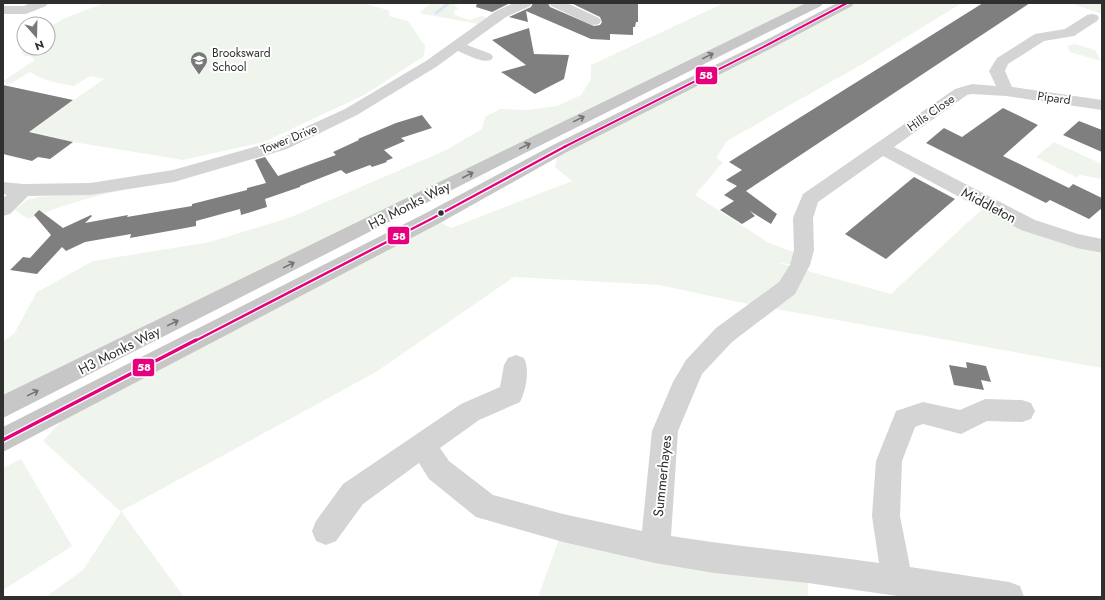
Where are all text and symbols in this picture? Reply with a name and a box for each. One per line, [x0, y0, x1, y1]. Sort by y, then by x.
north arrow [16, 16, 56, 56]
text: N [33, 36, 46, 54]
place label: Brooksward School [212, 44, 271, 76]
school or university icon: Brooksward School [189, 50, 209, 75]
one-way arrow [702, 52, 714, 59]
line badge: 58 [695, 66, 718, 85]
text: 58 [699, 67, 713, 83]
street label: Pipard [1036, 87, 1072, 109]
street label: Hills Close [904, 90, 958, 136]
one-way arrow [572, 115, 584, 123]
street label: Tower Drive [258, 120, 320, 158]
one-way arrow [519, 141, 531, 149]
one-way arrow [462, 171, 474, 179]
street label: H3 Monks Way [365, 175, 454, 234]
street label: Middleton [958, 182, 1020, 228]
unlabelled marker [436, 208, 446, 218]
line badge: 58 [387, 226, 410, 245]
text: 58 [392, 228, 406, 244]
one-way arrow [283, 261, 295, 268]
one-way arrow [167, 319, 179, 326]
street label: H3 Monks Way [75, 320, 164, 379]
line badge: 58 [132, 358, 155, 377]
text: 58 [137, 359, 151, 375]
one-way arrow [27, 388, 39, 396]
street label: Summerhayes [648, 434, 676, 518]

